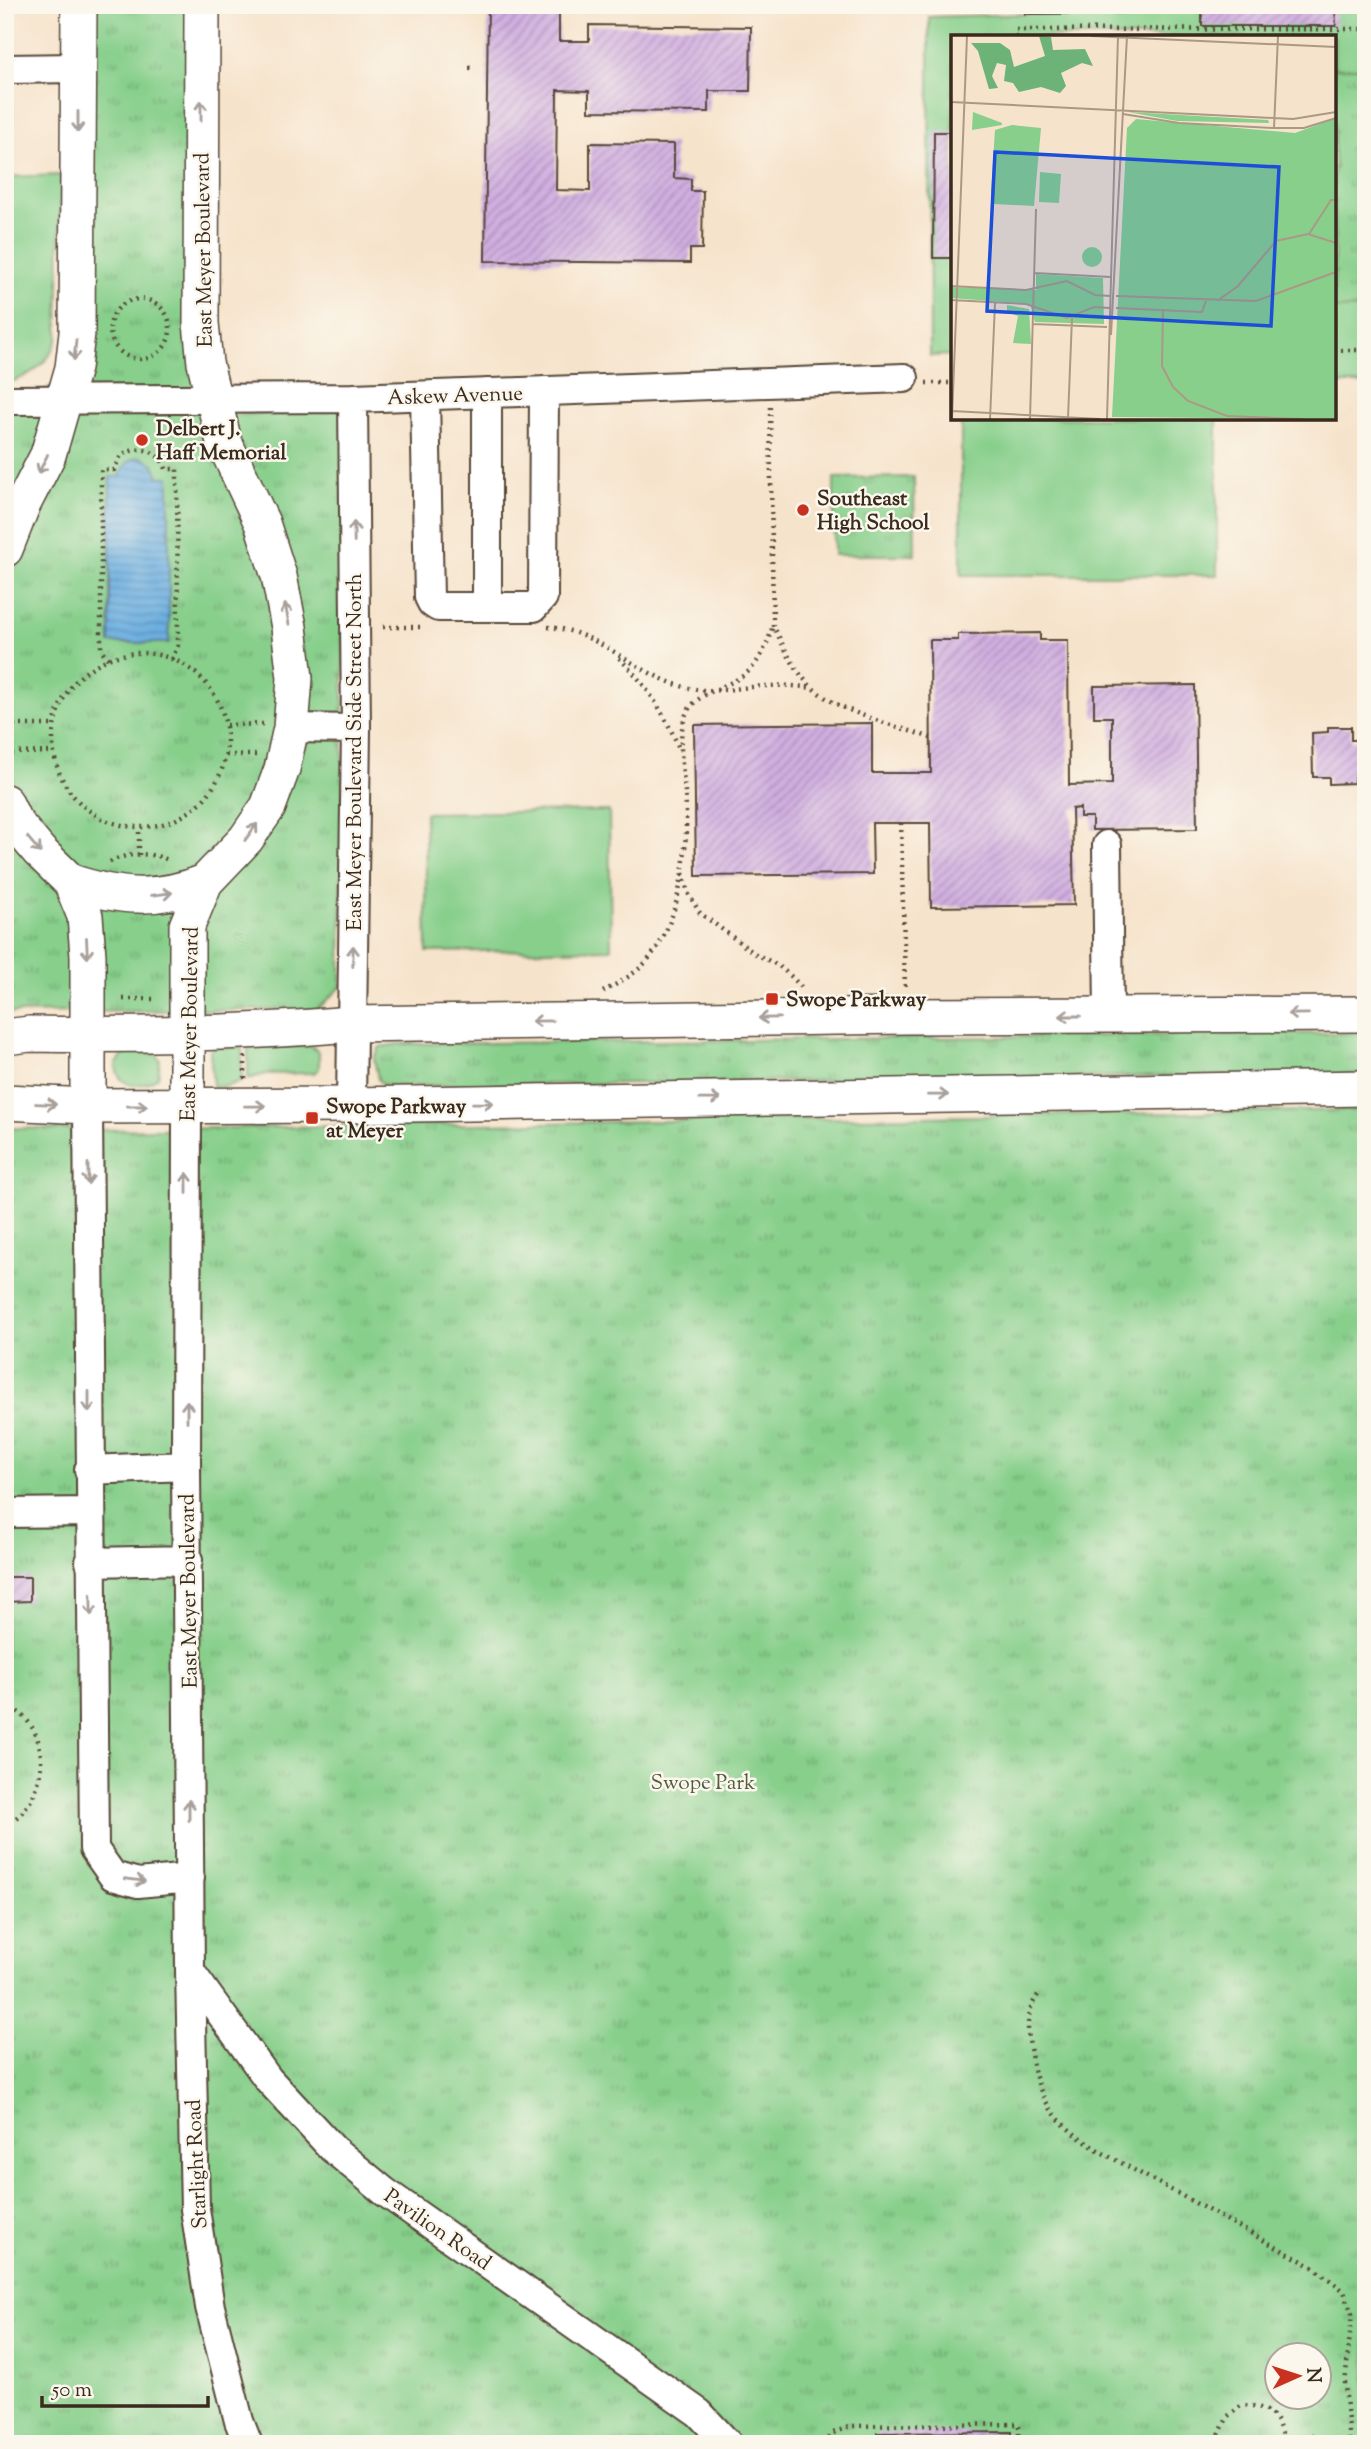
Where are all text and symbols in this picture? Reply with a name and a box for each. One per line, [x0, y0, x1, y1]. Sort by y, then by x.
inset map [951, 35, 1336, 420]
one-way arrow [195, 100, 208, 123]
one-way arrow [71, 111, 85, 134]
street label: East Meyer Boulevard [188, 152, 222, 348]
one-way arrow [68, 338, 81, 361]
street label: Askew Avenue [387, 380, 524, 414]
place label: Delbert J. Haff Memorial [156, 415, 286, 469]
marker: Delbert J. Haff Memorial [134, 432, 150, 448]
one-way arrow [36, 453, 50, 474]
place label: Southeast High School [817, 485, 929, 539]
marker: Southeast High School [795, 502, 811, 518]
one-way arrow [347, 521, 361, 544]
street label: East Meyer Boulevard Side Street North [341, 573, 371, 931]
one-way arrow [279, 603, 293, 626]
one-way arrow [244, 823, 258, 842]
one-way arrow [26, 836, 42, 854]
one-way arrow [150, 887, 173, 900]
street label: East Meyer Boulevard [174, 926, 208, 1122]
one-way arrow [81, 936, 94, 959]
one-way arrow [346, 944, 360, 967]
place label: Swope Parkway [786, 986, 927, 1016]
marker: Swope Parkway [764, 991, 780, 1007]
one-way arrow [1286, 1008, 1309, 1021]
one-way arrow [1059, 1009, 1082, 1023]
one-way arrow [758, 1011, 781, 1024]
one-way arrow [530, 1014, 553, 1028]
one-way arrow [926, 1089, 949, 1102]
one-way arrow [699, 1092, 722, 1106]
place label: Swope Parkway at Meyer [326, 1093, 467, 1147]
one-way arrow [471, 1096, 494, 1110]
one-way arrow [35, 1098, 58, 1111]
one-way arrow [126, 1099, 149, 1113]
one-way arrow [244, 1099, 267, 1113]
marker: Swope Parkway at Meyer [304, 1110, 320, 1126]
one-way arrow [81, 1162, 95, 1185]
one-way arrow [180, 1172, 194, 1195]
one-way arrow [82, 1390, 96, 1413]
one-way arrow [180, 1399, 194, 1422]
street label: East Meyer Boulevard [173, 1493, 207, 1689]
one-way arrow [84, 1593, 98, 1616]
park label: Swope Park [651, 1769, 756, 1799]
one-way arrow [182, 1798, 196, 1821]
one-way arrow [123, 1874, 146, 1887]
street label: Starlight Road [180, 2098, 216, 2229]
street label: Pavilion Road [377, 2182, 497, 2279]
north arrow [1262, 2340, 1332, 2410]
scale bar [42, 2365, 208, 2409]
text: N [1299, 2367, 1326, 2384]
text: 50 m [51, 2376, 92, 2406]

